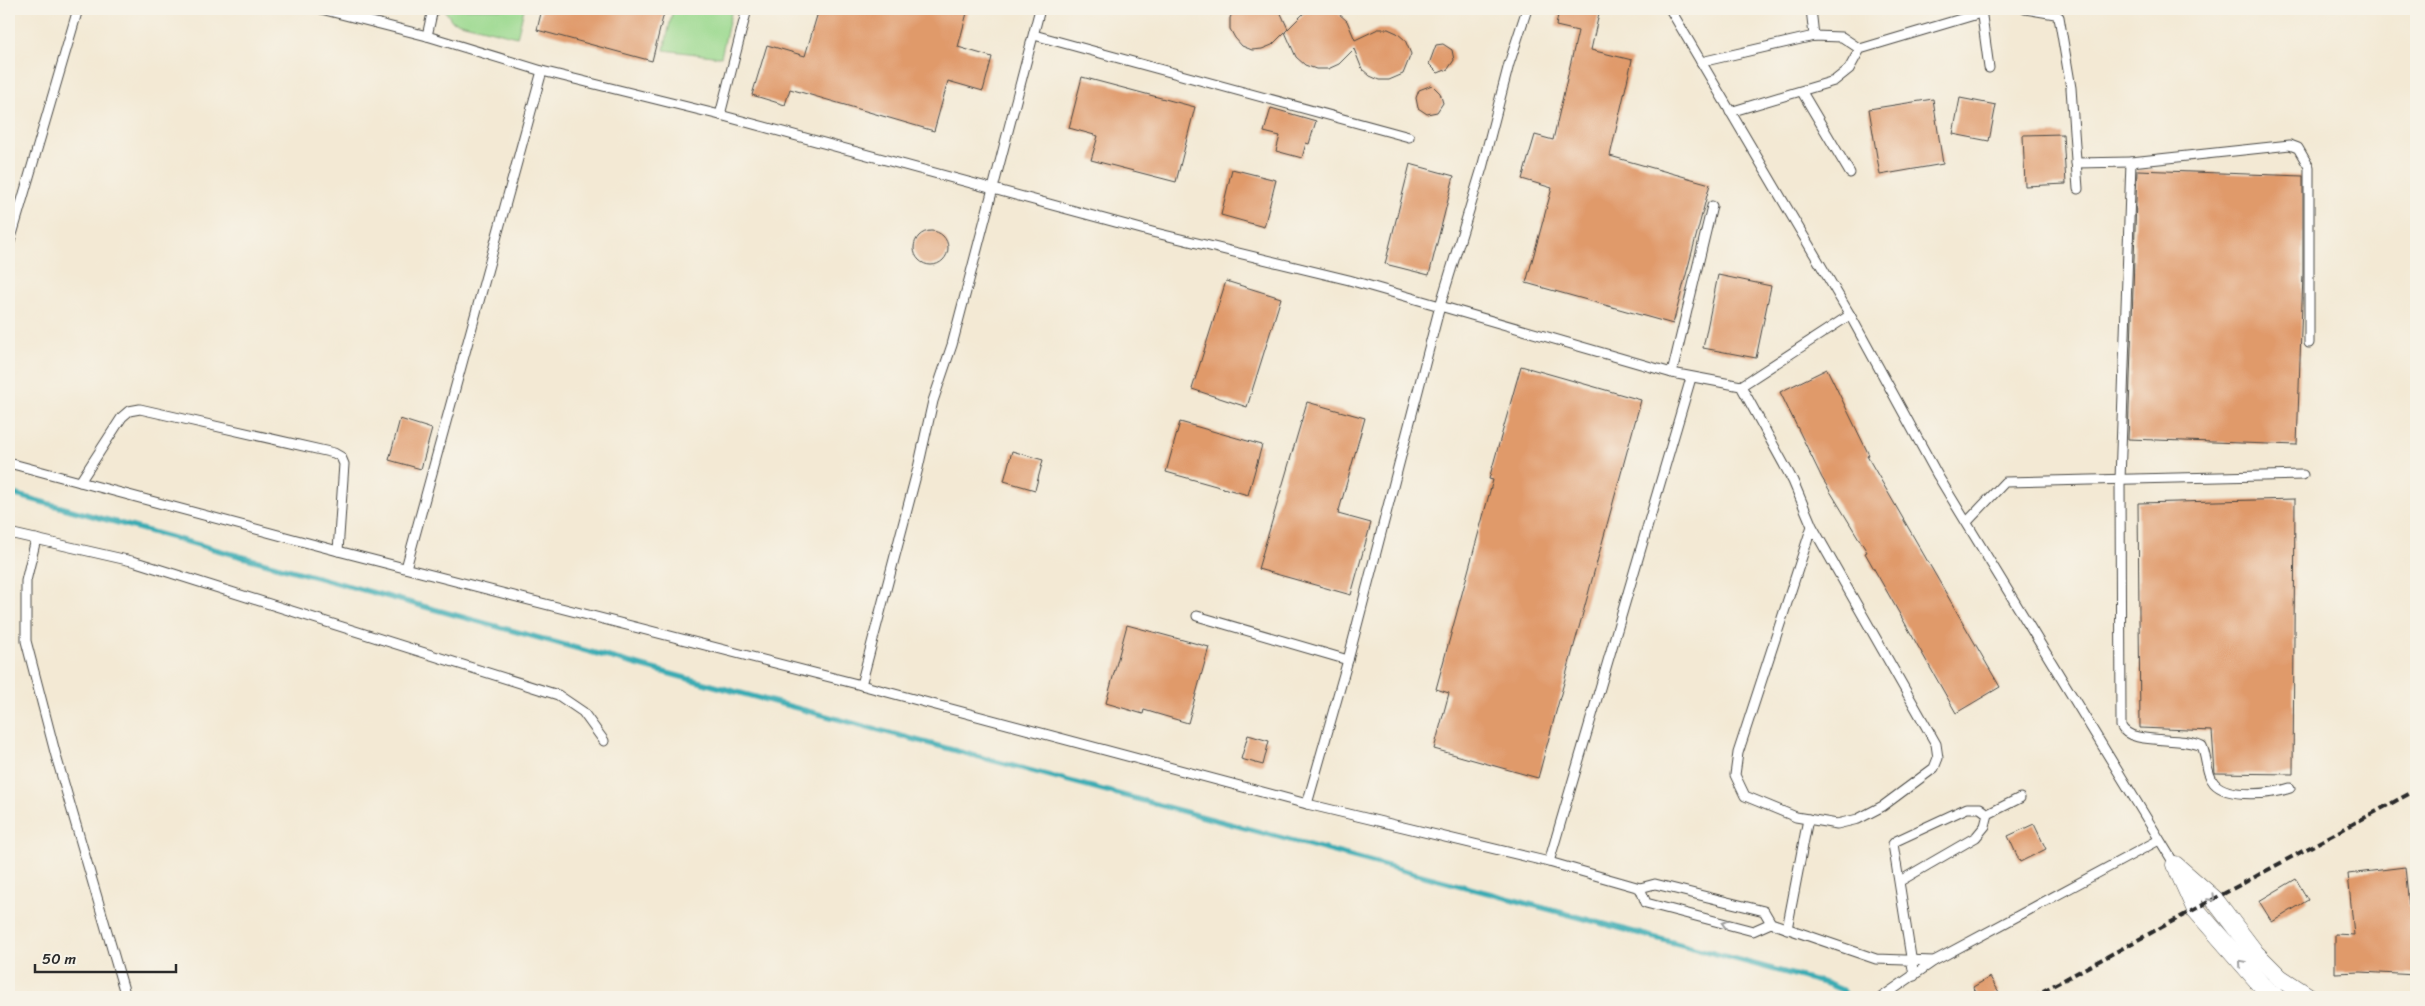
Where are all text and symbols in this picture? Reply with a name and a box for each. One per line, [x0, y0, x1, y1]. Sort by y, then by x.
one-way arrow [2206, 892, 2215, 901]
one-way arrow [1721, 919, 1730, 929]
scale bar [35, 941, 176, 973]
text: 50 m [42, 946, 77, 972]
one-way arrow [2239, 959, 2248, 968]

